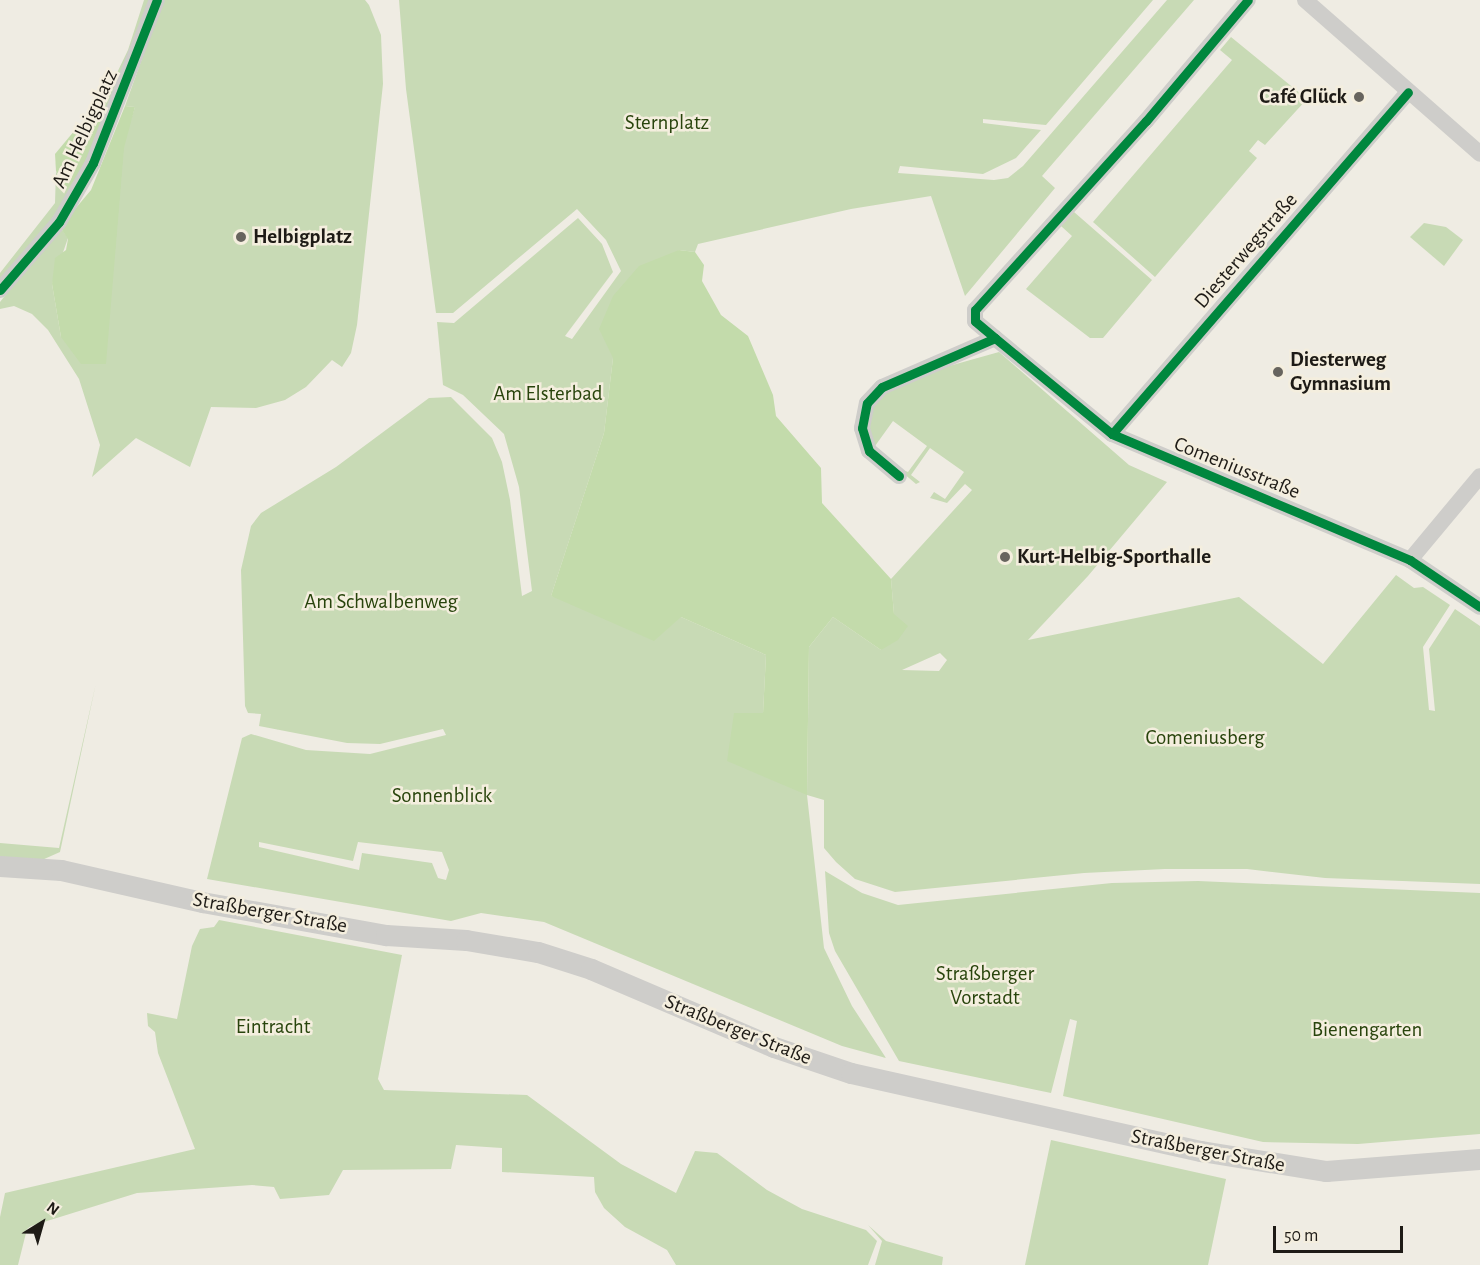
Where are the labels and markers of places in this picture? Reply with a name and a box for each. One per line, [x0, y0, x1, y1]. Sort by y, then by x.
place label: Café Glück [1259, 84, 1347, 110]
marker: Café Glück [1352, 90, 1366, 104]
place label: Helbigplatz [253, 224, 352, 250]
marker: Helbigplatz [234, 230, 248, 244]
place label: Diesterweg Gymnasium [1290, 347, 1391, 397]
marker: Diesterweg Gymnasium [1271, 365, 1285, 379]
place label: Kurt-Helbig-Sporthalle [1017, 544, 1211, 570]
marker: Kurt-Helbig-Sporthalle [998, 550, 1012, 564]

